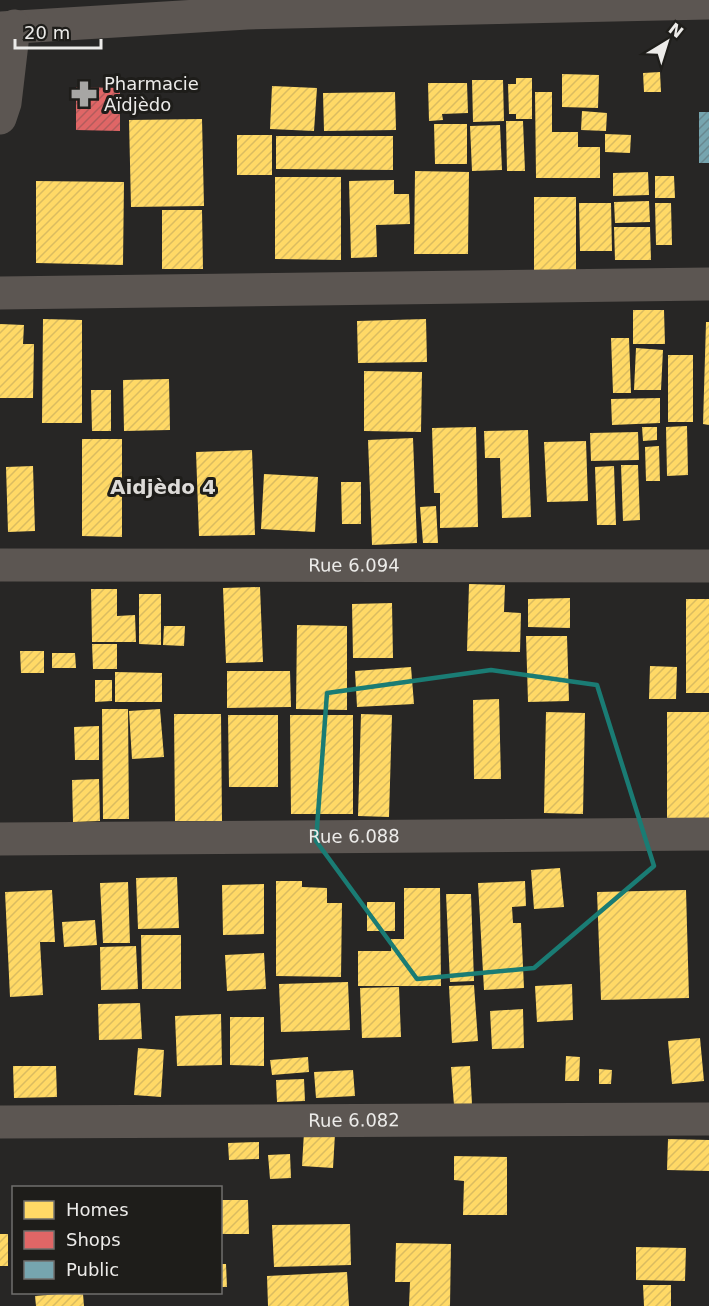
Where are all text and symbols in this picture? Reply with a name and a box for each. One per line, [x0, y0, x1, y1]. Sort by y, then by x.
scale bar [15, 12, 100, 50]
north arrow [637, 12, 697, 72]
text: N [665, 19, 687, 42]
text: 20 m [24, 22, 70, 43]
place label: Pharmacie Aïdjèdo [104, 73, 199, 115]
pharmacy icon: Pharmacie Aïdjèdo [69, 79, 99, 109]
district label: Aidjèdo 4 [110, 475, 216, 499]
street label: Rue 6.094 [308, 554, 400, 576]
street label: Rue 6.088 [308, 825, 400, 847]
street label: Rue 6.082 [308, 1109, 400, 1131]
legend [12, 1186, 222, 1294]
text: Homes [66, 1199, 129, 1220]
text: Shops [66, 1229, 121, 1250]
text: Public [66, 1259, 119, 1280]

